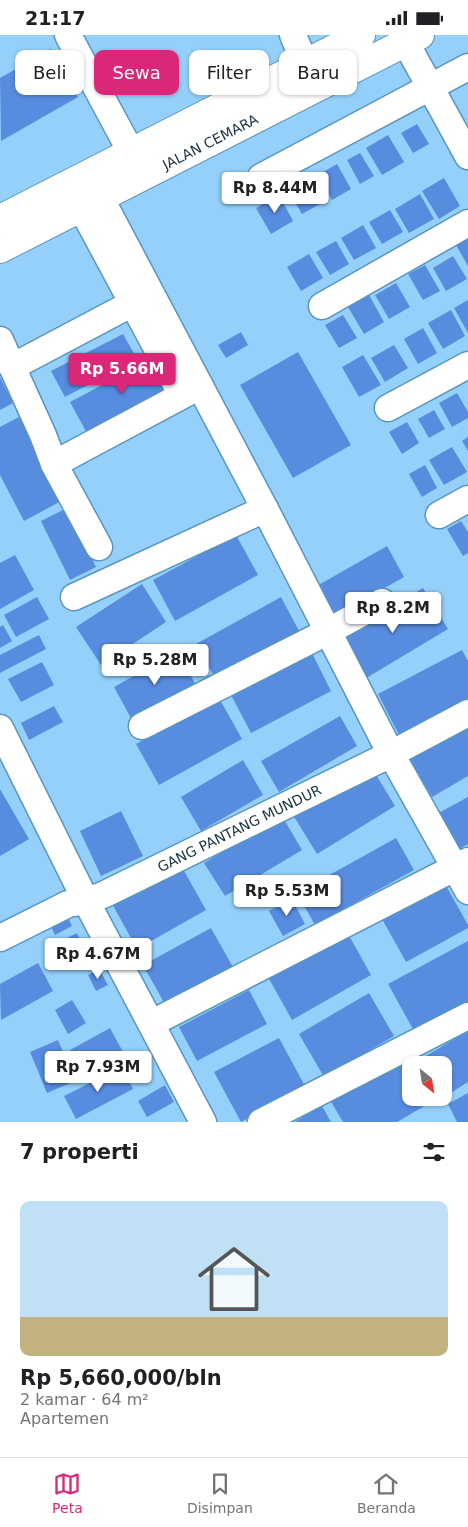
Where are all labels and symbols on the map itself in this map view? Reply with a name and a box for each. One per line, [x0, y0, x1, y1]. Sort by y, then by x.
street label: JALAN CEMARA [159, 111, 261, 173]
pin: Rp 8.44M [223, 171, 327, 214]
pin: Rp 5.66M [70, 353, 174, 395]
pin: Rp 8.2M [347, 591, 439, 634]
pin: Rp 5.28M [103, 643, 207, 686]
street label: GANG PANTANG MUNDUR [155, 781, 324, 875]
pin: Rp 5.53M [235, 875, 339, 917]
pin: Rp 4.67M [46, 937, 150, 980]
pin: Rp 7.93M [46, 1051, 150, 1093]
north arrow [402, 1056, 452, 1106]

